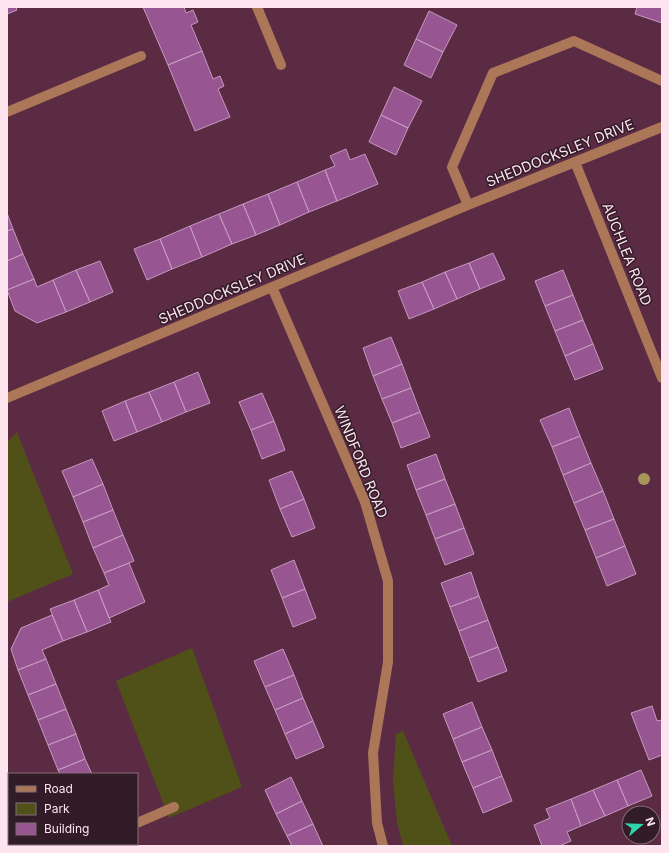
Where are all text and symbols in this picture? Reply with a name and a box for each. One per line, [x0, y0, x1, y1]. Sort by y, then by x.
street label: SHEDDOCKSLEY DRIVE [483, 115, 636, 190]
street label: AUCHLEA ROAD [599, 200, 656, 308]
street label: SHEDDOCKSLEY DRIVE [156, 250, 308, 327]
street label: WINDFORD ROAD [331, 403, 392, 520]
legend [8, 773, 138, 845]
text: Road [44, 781, 73, 796]
text: Park [44, 801, 70, 816]
north arrow [621, 805, 661, 845]
text: N [642, 815, 658, 828]
text: Building [44, 821, 89, 836]

